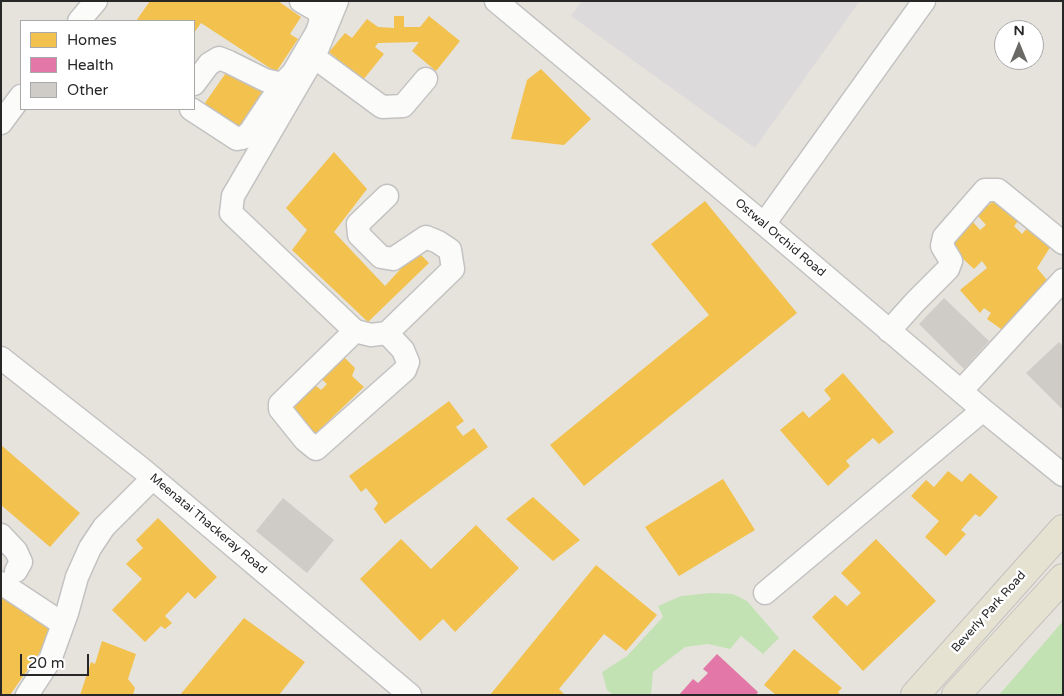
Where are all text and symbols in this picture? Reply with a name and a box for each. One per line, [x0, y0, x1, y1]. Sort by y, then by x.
legend [20, 20, 195, 110]
north arrow [994, 20, 1044, 70]
text: N [1013, 22, 1025, 39]
text: Homes [67, 31, 117, 49]
text: Health [67, 56, 114, 74]
text: Other [67, 81, 108, 99]
street label: Ostwal Orchid Road [732, 196, 828, 280]
street label: Meenatai Thackeray Road [147, 471, 269, 577]
street label: Beverly Park Road [949, 568, 1029, 656]
scale bar [22, 644, 91, 676]
text: 20 m [28, 654, 65, 672]

